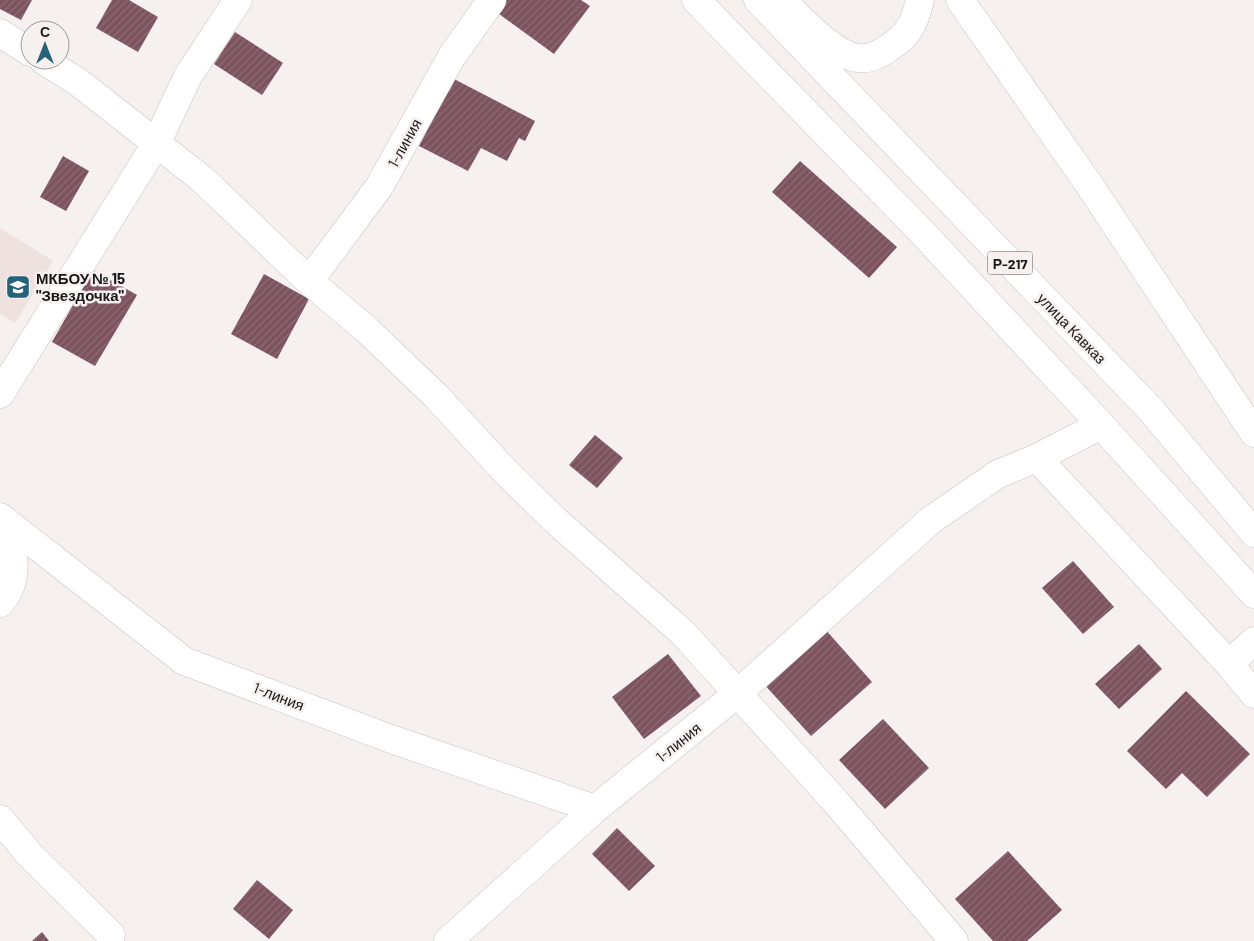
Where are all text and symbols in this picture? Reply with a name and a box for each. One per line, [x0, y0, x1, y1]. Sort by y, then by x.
north arrow [20, 20, 70, 70]
text: С [40, 23, 50, 40]
street label: 1-линия [383, 115, 425, 171]
road number: Р-217 [988, 252, 1032, 274]
place label: МКБОУ № 15 "Звездочка" [36, 269, 125, 304]
school or university icon: МКБОУ № 15 "Звездочка" [5, 274, 31, 300]
street label: улица Кавказ [1034, 289, 1110, 367]
street label: 1-линия [251, 678, 307, 714]
street label: 1-линия [652, 718, 704, 766]

